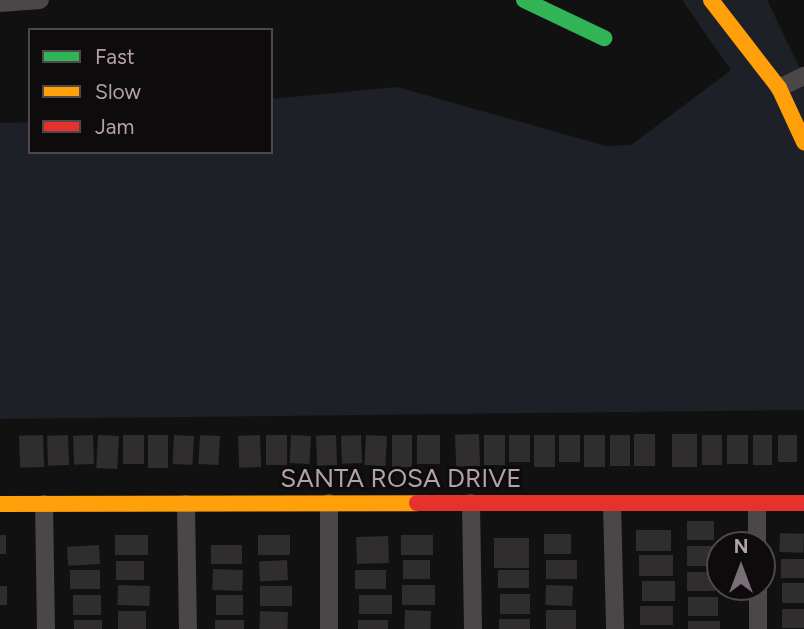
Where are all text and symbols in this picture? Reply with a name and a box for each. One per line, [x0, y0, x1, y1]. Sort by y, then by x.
legend [28, 28, 273, 154]
text: Fast [95, 44, 135, 69]
text: Slow [95, 79, 141, 104]
text: Jam [95, 114, 134, 139]
street label: SANTA ROSA DRIVE [280, 463, 522, 495]
north arrow [706, 531, 776, 601]
text: N [734, 535, 748, 558]

